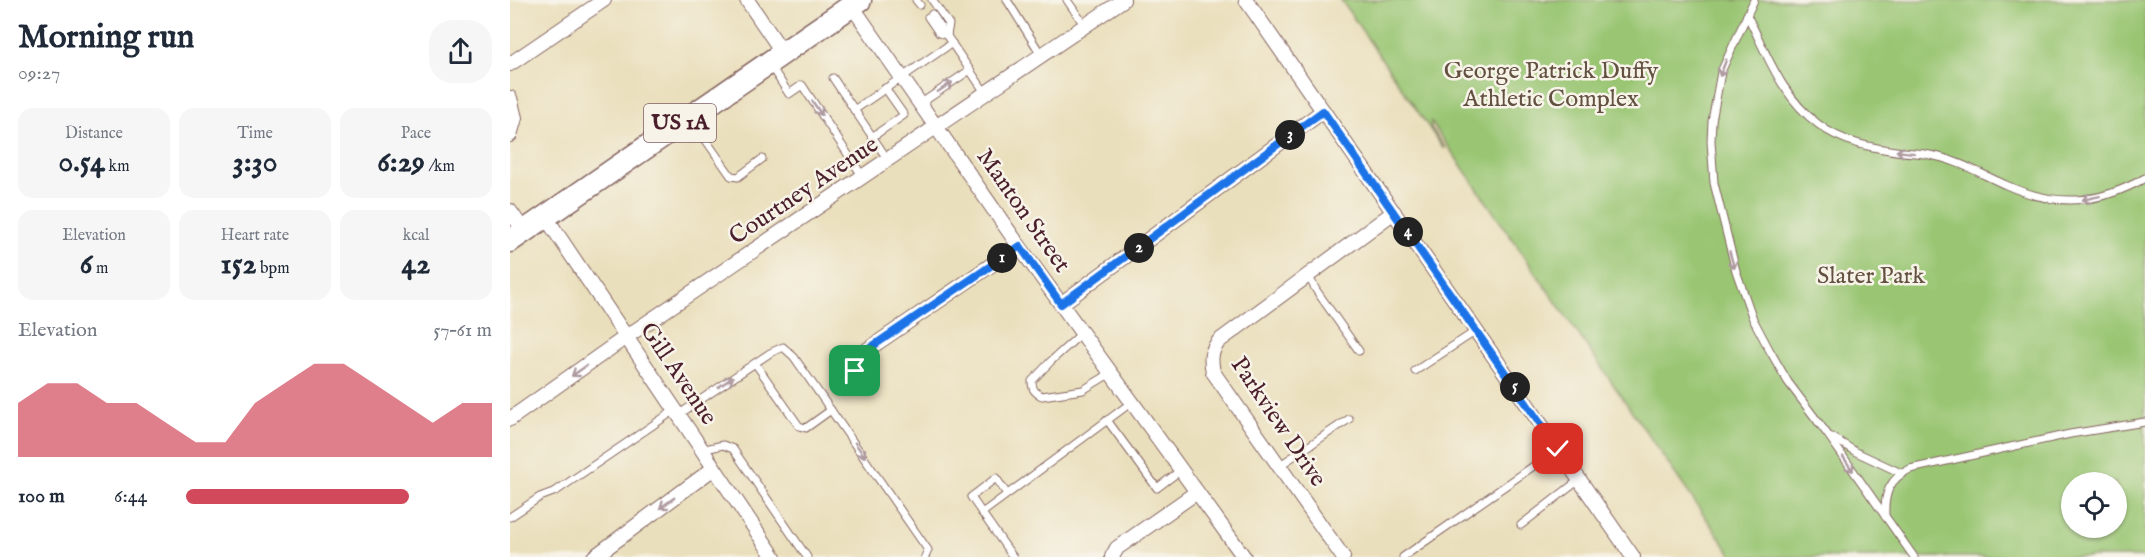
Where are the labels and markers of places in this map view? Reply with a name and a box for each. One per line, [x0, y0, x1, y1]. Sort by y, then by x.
pin: 3 [1275, 120, 1305, 150]
pin: 4 [1393, 217, 1423, 247]
pin: 2 [1124, 233, 1154, 263]
pin: 1 [987, 243, 1017, 273]
pin [829, 345, 880, 396]
pin: 5 [1500, 372, 1530, 402]
pin [1532, 423, 1583, 474]

